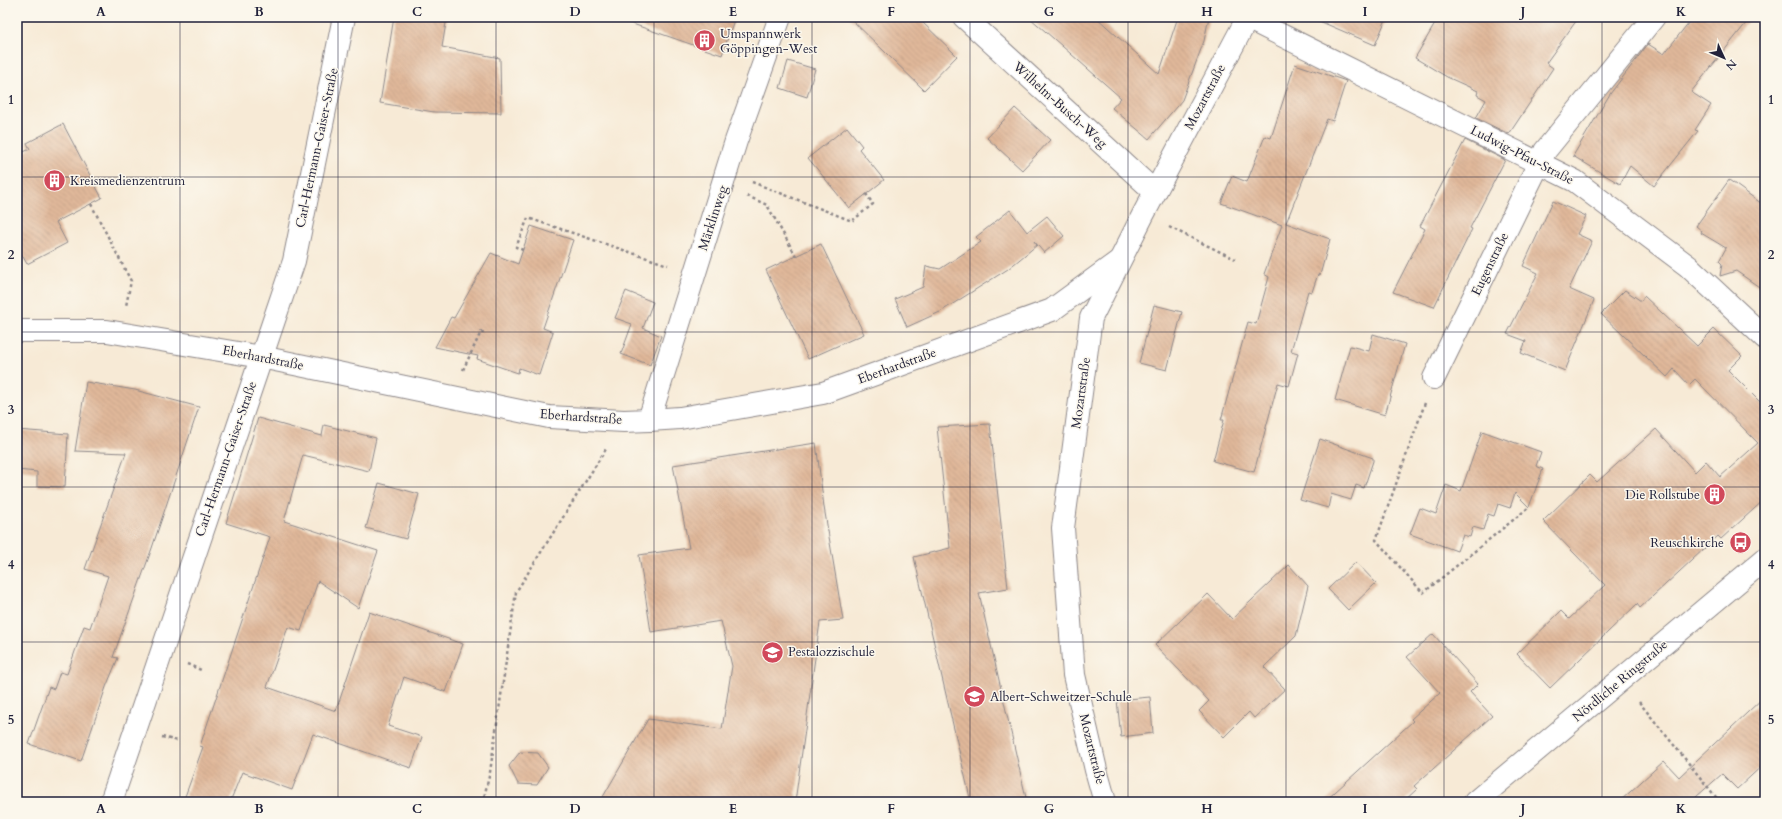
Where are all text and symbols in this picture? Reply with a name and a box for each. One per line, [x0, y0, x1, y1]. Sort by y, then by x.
text: A [96, 3, 106, 21]
text: B [254, 3, 264, 21]
text: C [412, 3, 422, 21]
text: D [569, 3, 581, 21]
text: E [729, 3, 737, 21]
text: F [887, 3, 895, 21]
text: G [1044, 3, 1055, 21]
text: H [1201, 3, 1213, 21]
text: I [1362, 3, 1368, 21]
text: J [1519, 3, 1526, 21]
text: K [1676, 3, 1687, 21]
place label: Umspannwerk Göppingen-West [720, 25, 817, 58]
building icon: Umspannwerk Göppingen-West [691, 28, 717, 54]
north arrow [1704, 38, 1744, 78]
text: N [1722, 56, 1740, 74]
street label: Wilhelm-Busch-Weg [1008, 57, 1112, 153]
street label: Mozartstraße [1180, 61, 1230, 133]
street label: Carl-Hermann-Gaiser-Straße [291, 66, 343, 230]
text: 1 [8, 91, 14, 109]
text: 1 [1768, 91, 1774, 109]
street label: Ludwig-Pfau-Straße [1467, 121, 1577, 189]
building icon: Kreismedienzentrum [42, 168, 68, 194]
place label: Kreismedienzentrum [70, 172, 185, 190]
street label: Märklinweg [694, 182, 732, 253]
street label: Eugenstraße [1467, 229, 1513, 299]
text: 2 [8, 246, 15, 264]
text: 2 [1768, 246, 1775, 264]
street label: Eberhardstraße [221, 341, 305, 375]
street label: Eberhardstraße [855, 343, 939, 389]
street label: Mozartstraße [1067, 356, 1095, 430]
street label: Carl-Hermann-Gaiser-Straße [191, 379, 261, 539]
text: 3 [8, 401, 15, 419]
text: 3 [1768, 401, 1775, 419]
street label: Eberhardstraße [539, 405, 623, 429]
building icon: Die Rollstube [1702, 482, 1728, 508]
place label: Die Rollstube [1625, 486, 1700, 504]
bus stop icon: Reuschkirche [1727, 530, 1753, 556]
place label: Reuschkirche [1650, 534, 1724, 552]
text: 4 [8, 556, 15, 574]
text: 4 [1768, 556, 1775, 574]
street label: Nördliche Ringstraße [1569, 636, 1671, 726]
school or university icon: Pestalozzischule [759, 639, 785, 665]
place label: Pestalozzischule [788, 643, 875, 661]
school or university icon: Albert-Schweitzer-Schule [962, 684, 988, 710]
place label: Albert-Schweitzer-Schule [990, 688, 1132, 706]
text: 5 [8, 711, 14, 729]
text: 5 [1768, 711, 1774, 729]
street label: Mozartstraße [1075, 712, 1109, 786]
text: A [96, 800, 106, 818]
text: B [254, 800, 264, 818]
text: C [412, 800, 422, 818]
text: D [569, 800, 581, 818]
text: E [729, 800, 737, 818]
text: F [887, 800, 895, 818]
text: G [1044, 800, 1055, 818]
text: H [1201, 800, 1213, 818]
text: I [1362, 800, 1368, 818]
text: J [1519, 800, 1526, 818]
text: K [1676, 800, 1687, 818]

